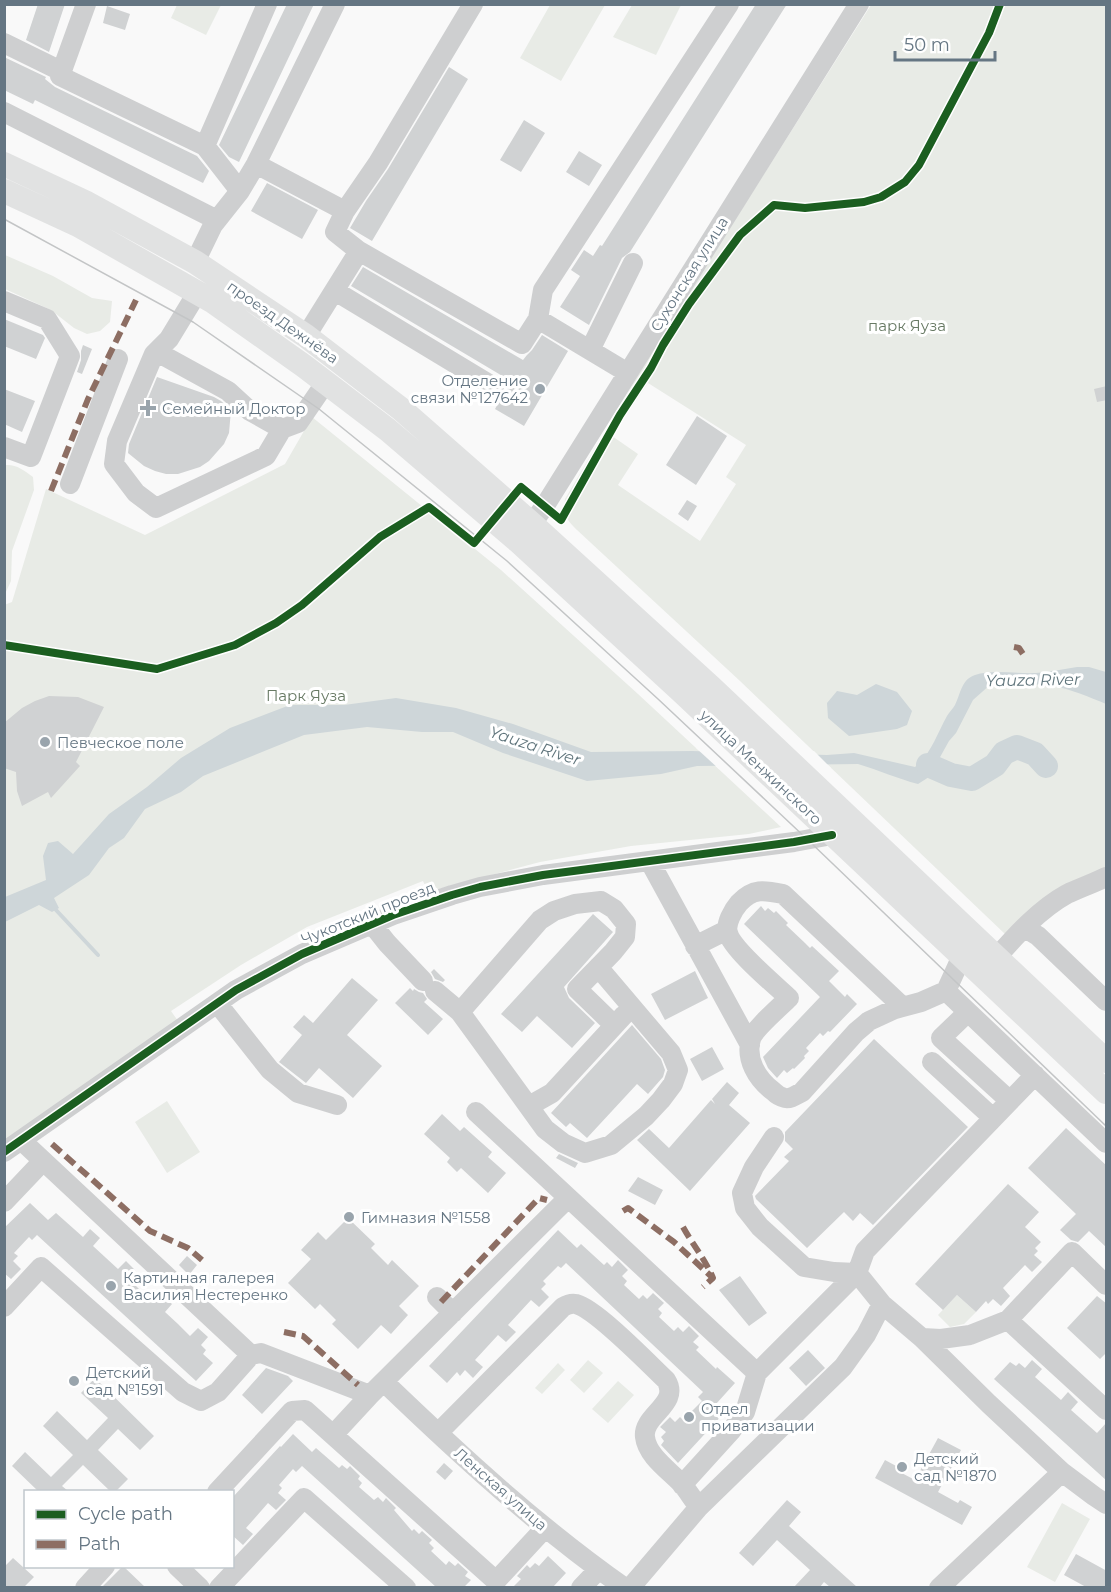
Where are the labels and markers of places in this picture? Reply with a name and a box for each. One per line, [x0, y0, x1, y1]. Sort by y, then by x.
place label: Отделение связи №127642 [411, 371, 528, 407]
marker: Отделение связи №127642 [533, 382, 547, 396]
marker: Семейный Доктор [139, 399, 157, 417]
place label: Семейный Доктор [162, 399, 306, 418]
place label: Певческое поле [57, 733, 184, 752]
marker: Певческое поле [38, 735, 52, 749]
place label: Гимназия №1558 [361, 1208, 490, 1227]
marker: Гимназия №1558 [342, 1210, 356, 1224]
place label: Картинная галерея Василия Нестеренко [123, 1268, 288, 1304]
marker: Картинная галерея Василия Нестеренко [104, 1279, 118, 1293]
place label: Детский сад №1591 [86, 1363, 164, 1399]
marker: Детский сад №1591 [67, 1374, 81, 1388]
place label: Отдел приватизации [701, 1399, 815, 1435]
marker: Отдел приватизации [682, 1410, 696, 1424]
place label: Детский сад №1870 [914, 1449, 997, 1485]
marker: Детский сад №1870 [895, 1460, 909, 1474]

